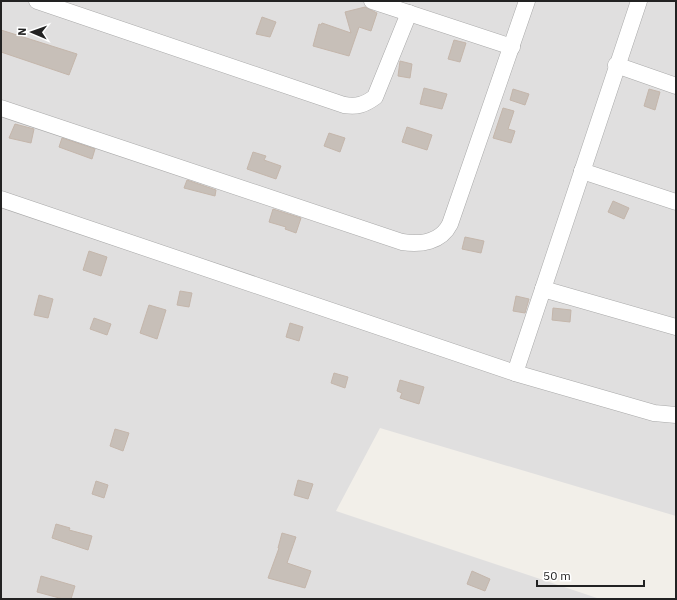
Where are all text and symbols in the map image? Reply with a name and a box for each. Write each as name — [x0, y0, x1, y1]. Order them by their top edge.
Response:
north arrow — [12, 12, 52, 52]
text: N — [15, 27, 29, 36]
scale bar — [537, 562, 644, 588]
text: 50 m — [543, 568, 571, 583]

